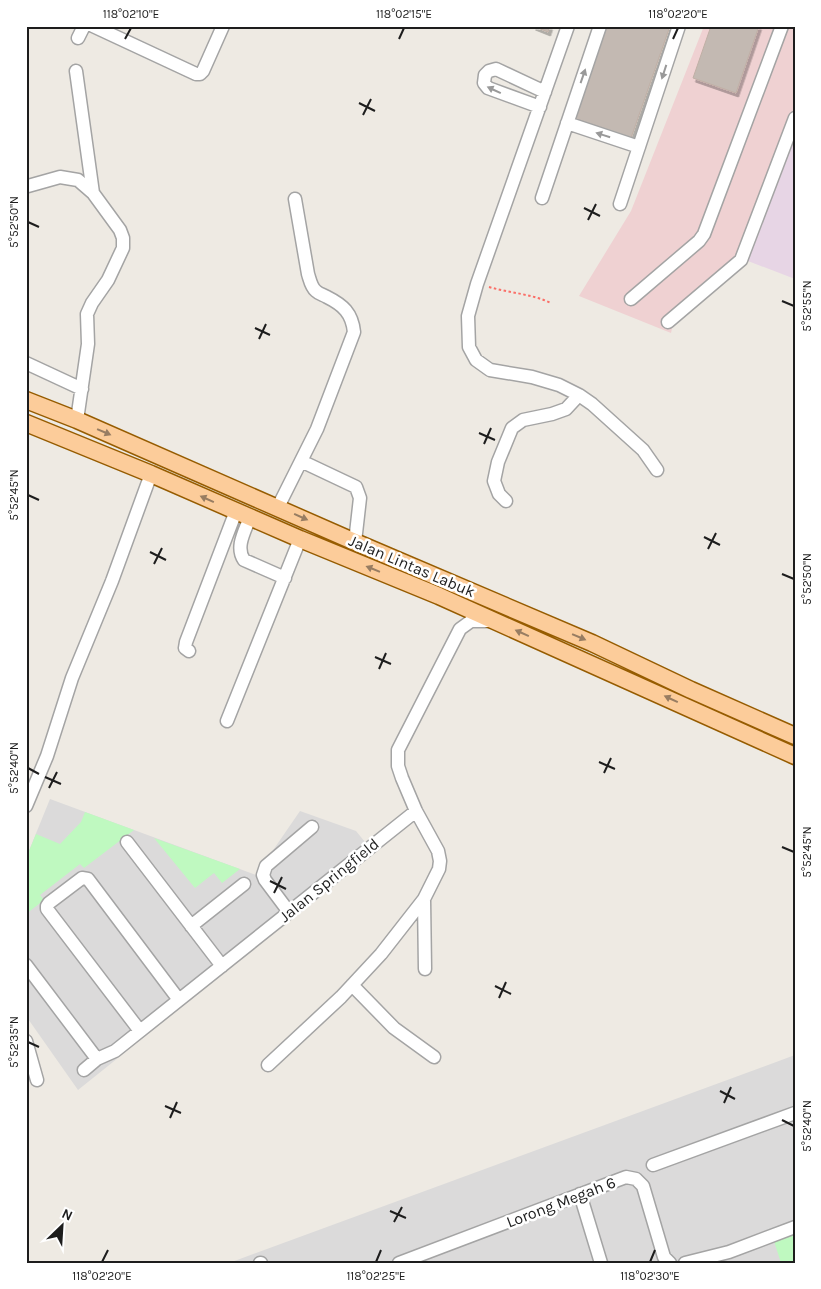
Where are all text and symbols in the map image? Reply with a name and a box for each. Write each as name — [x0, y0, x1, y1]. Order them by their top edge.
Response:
text: 118°02'10"E — [103, 7, 159, 21]
text: 118°02'15"E — [376, 7, 432, 21]
text: 118°02'20"E — [648, 7, 708, 21]
one-way arrow — [659, 65, 667, 80]
one-way arrow — [580, 69, 587, 84]
one-way arrow — [487, 86, 501, 94]
one-way arrow — [595, 130, 610, 138]
text: 5°52'50"N — [7, 196, 21, 248]
text: 5°52'55"N — [800, 280, 814, 332]
one-way arrow — [97, 428, 111, 436]
text: 5°52'45"N — [7, 469, 21, 521]
one-way arrow — [200, 494, 214, 502]
one-way arrow — [294, 514, 308, 522]
street label: Jalan Lintas Labuk — [346, 531, 478, 601]
text: 5°52'50"N — [800, 553, 814, 605]
one-way arrow — [365, 565, 380, 573]
one-way arrow — [515, 628, 529, 636]
one-way arrow — [572, 634, 586, 642]
one-way arrow — [664, 695, 678, 703]
text: 5°52'40"N — [7, 742, 21, 794]
text: 5°52'45"N — [800, 826, 814, 878]
street label: Jalan Springfield — [275, 834, 383, 926]
text: 5°52'35"N — [7, 1016, 21, 1068]
text: 5°52'40"N — [800, 1100, 814, 1152]
street label: Lorong Megah 6 — [504, 1172, 618, 1232]
north arrow — [38, 1202, 88, 1252]
text: N — [59, 1205, 75, 1224]
text: 118°02'20"E — [72, 1269, 132, 1283]
text: 118°02'25"E — [346, 1269, 406, 1283]
text: 118°02'30"E — [620, 1269, 680, 1283]

